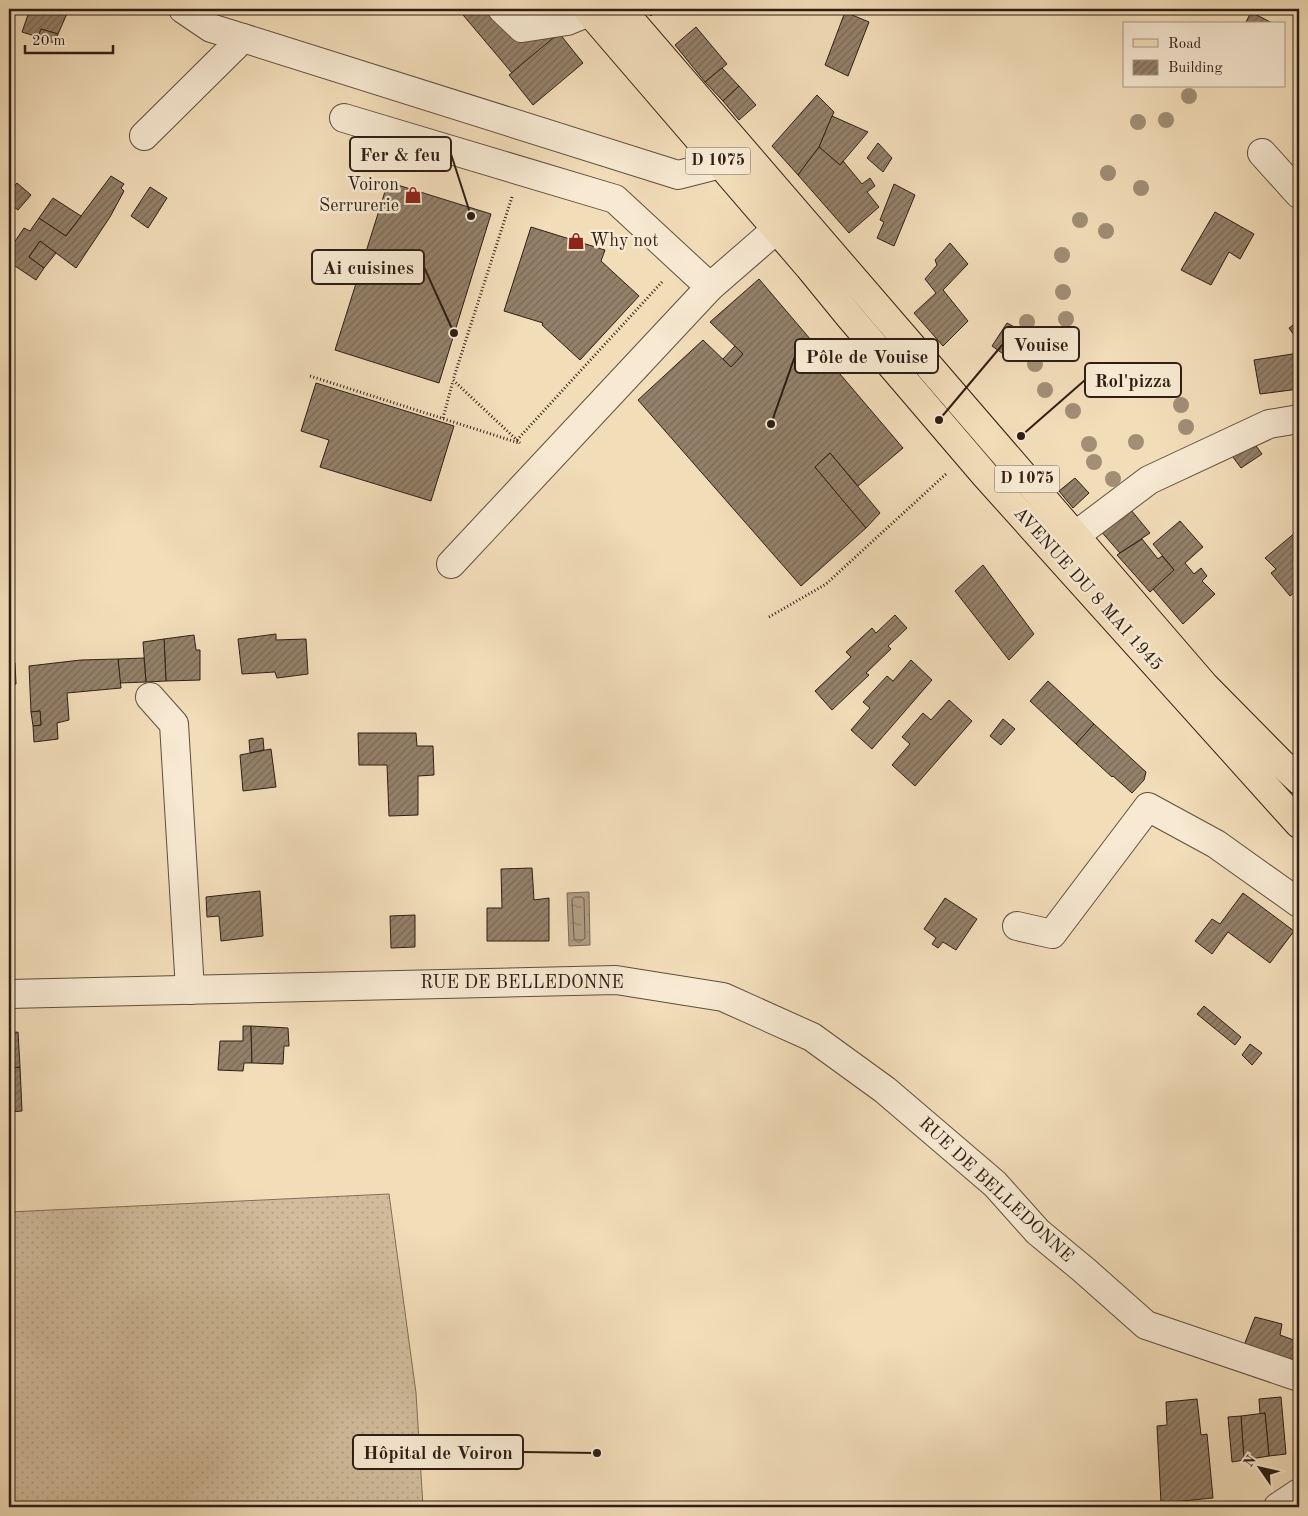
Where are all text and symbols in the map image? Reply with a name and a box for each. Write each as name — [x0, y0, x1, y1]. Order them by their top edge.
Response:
scale bar — [25, 22, 112, 54]
legend — [1123, 22, 1286, 88]
text: 20 m — [32, 34, 66, 49]
text: Road — [1168, 37, 1202, 52]
text: Building — [1168, 61, 1223, 76]
callout: Fer & feu — [350, 137, 451, 171]
text: Fer & feu — [360, 147, 440, 166]
road number: D 1075 — [686, 148, 750, 175]
place label: Voiron Serrurerie — [319, 176, 399, 215]
shop icon: Voiron Serrurerie — [403, 185, 423, 205]
shop icon: Why not — [566, 231, 586, 251]
place label: Why not — [590, 232, 659, 250]
callout: Ai cuisines — [312, 250, 424, 284]
text: Ai cuisines — [322, 260, 414, 279]
callout: Vouise — [1003, 327, 1079, 361]
text: Vouise — [1013, 337, 1069, 356]
callout: Pôle de Vouise — [795, 339, 938, 373]
text: Pôle de Vouise — [805, 349, 929, 368]
callout: Rol'pizza — [1085, 363, 1181, 397]
text: Rol'pizza — [1095, 373, 1172, 392]
road number: D 1075 — [994, 466, 1060, 492]
street label: AVENUE DU 8 MAI 1945 — [1010, 504, 1166, 674]
street label: RUE DE BELLEDONNE — [420, 974, 624, 992]
street label: RUE DE BELLEDONNE — [915, 1114, 1077, 1266]
callout: Hôpital de Voiron — [353, 1435, 523, 1469]
north arrow — [1236, 1444, 1286, 1494]
text: Hôpital de Voiron — [363, 1445, 513, 1464]
text: N — [1241, 1453, 1259, 1470]

